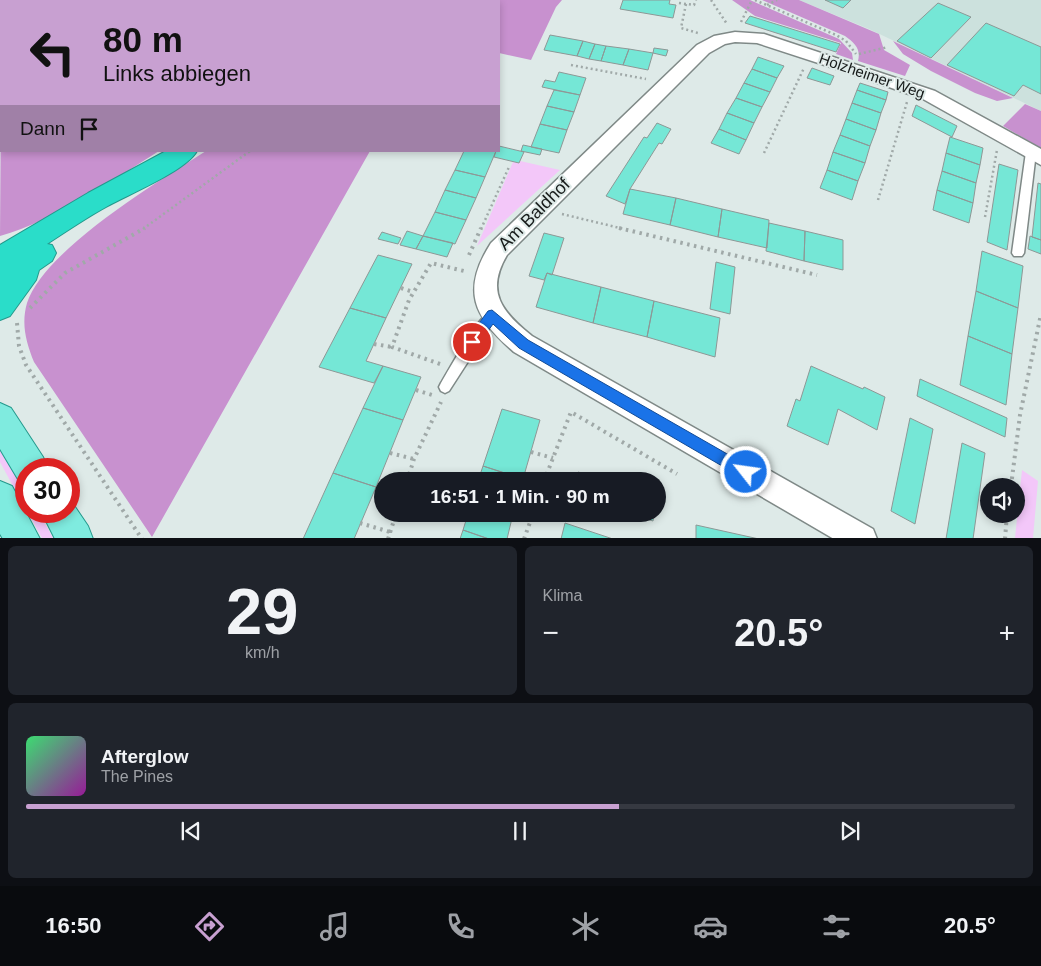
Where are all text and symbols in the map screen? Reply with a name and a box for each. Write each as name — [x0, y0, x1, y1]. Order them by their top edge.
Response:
icon: left — [20, 20, 85, 85]
text: 80 m — [103, 20, 183, 59]
street label: Holzheimer Weg — [817, 49, 927, 102]
text: Links abbiegen — [103, 61, 251, 86]
icon: arrive — [75, 115, 103, 143]
text: Dann — [20, 118, 65, 139]
street label: Am Baldhof — [494, 173, 575, 254]
pin — [451, 321, 493, 363]
icon: arrive — [458, 328, 486, 356]
position arrow — [719, 445, 771, 497]
speed limit sign: 30 — [15, 458, 80, 523]
map controls — [980, 478, 1025, 523]
button: sound — [980, 478, 1025, 523]
text: 16:51 · 1 Min. · 90 m — [430, 486, 610, 507]
text: 29 — [226, 575, 298, 648]
text: Klima — [543, 587, 583, 604]
text: 20.5° — [734, 612, 823, 654]
text: − — [543, 617, 559, 648]
text: + — [999, 617, 1015, 648]
text: km/h — [245, 644, 280, 661]
text: Afterglow — [101, 746, 189, 767]
text: The Pines — [101, 768, 173, 785]
icon: previous — [177, 817, 205, 845]
icon: pause — [506, 817, 534, 845]
icon: next — [836, 817, 864, 845]
icon: directions — [192, 909, 227, 944]
icon: music — [317, 909, 352, 944]
icon: phone — [443, 909, 478, 944]
icon: climate — [568, 909, 603, 944]
icon: car — [693, 909, 728, 944]
icon: filters — [819, 909, 854, 944]
text: 16:50 — [45, 913, 101, 938]
text: 20.5° — [944, 913, 996, 938]

